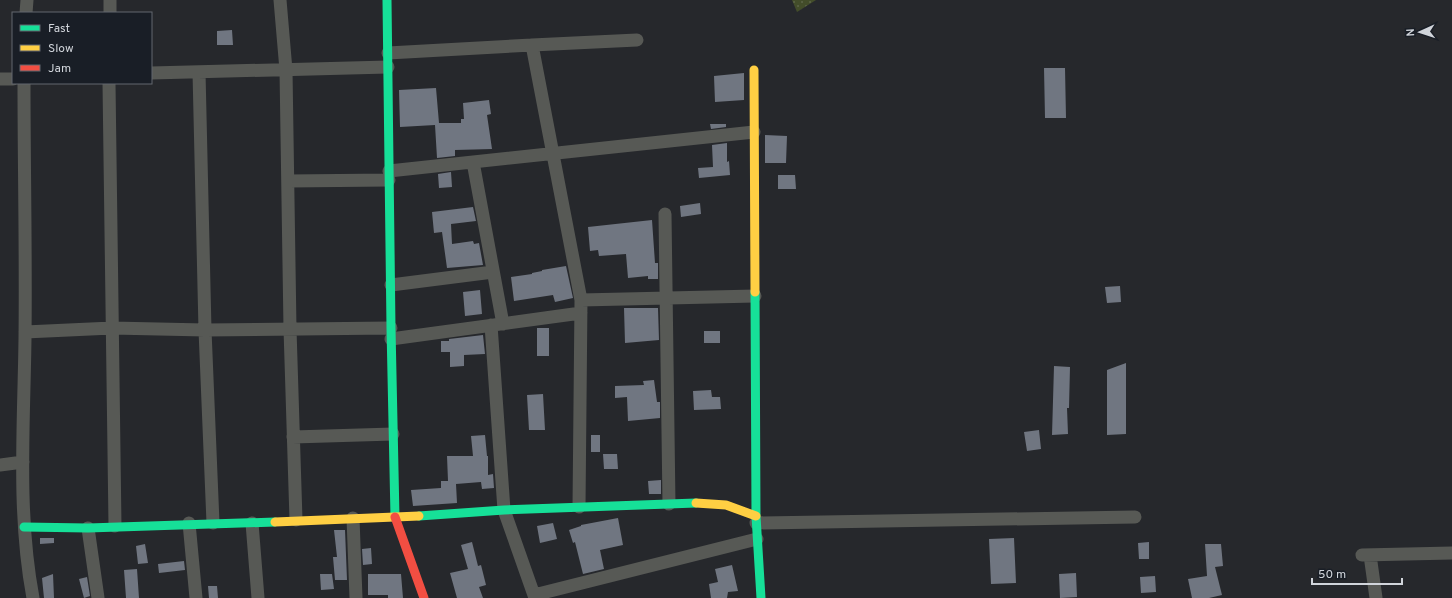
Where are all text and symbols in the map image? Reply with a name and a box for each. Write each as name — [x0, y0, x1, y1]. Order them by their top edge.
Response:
legend — [12, 12, 152, 84]
north arrow — [1400, 12, 1440, 52]
text: Fast — [48, 21, 70, 37]
text: N — [1404, 28, 1418, 37]
text: Slow — [48, 41, 74, 57]
text: Jam — [48, 61, 71, 77]
scale bar — [1312, 560, 1402, 586]
text: 50 m — [1318, 567, 1346, 583]

